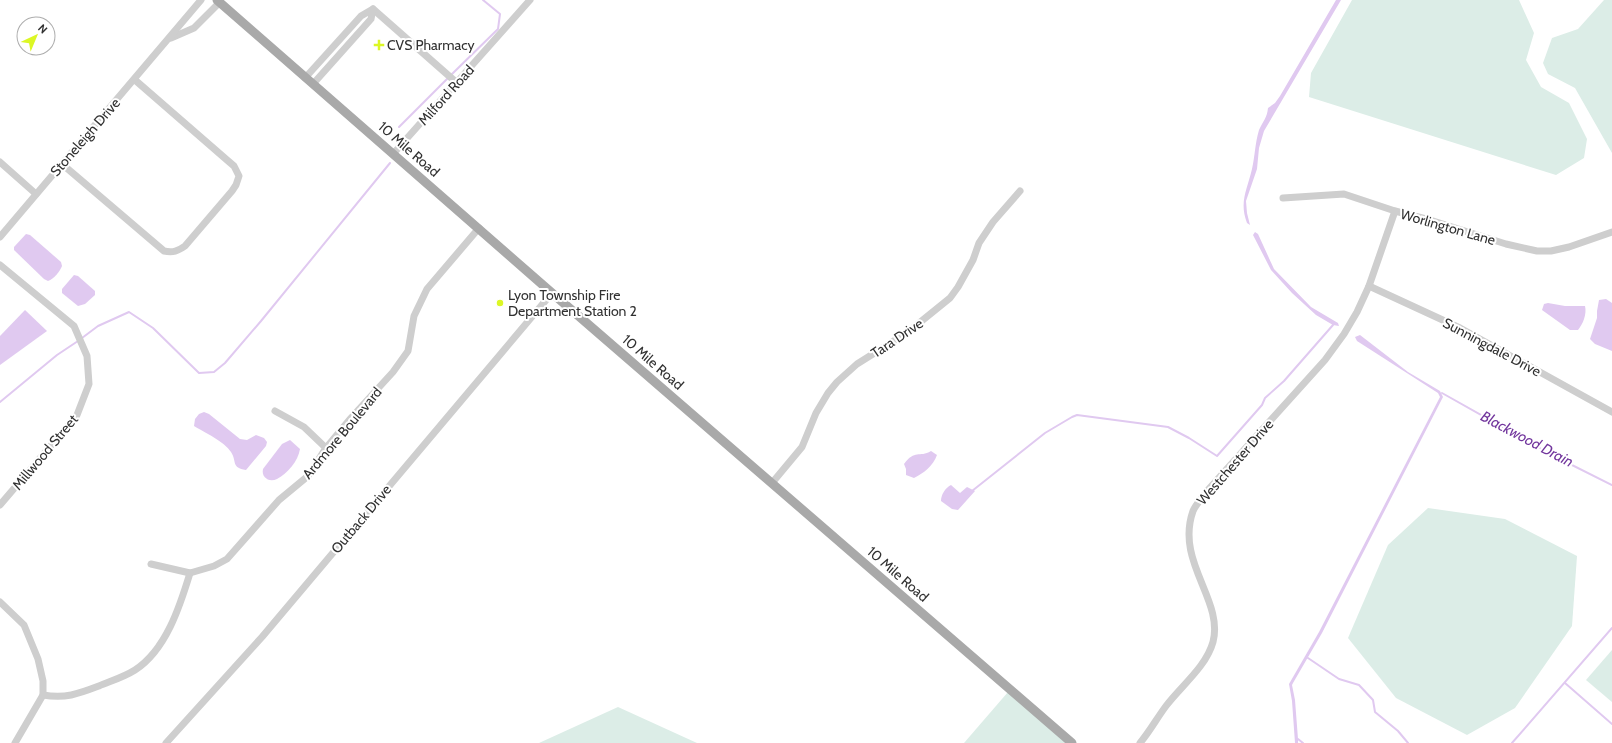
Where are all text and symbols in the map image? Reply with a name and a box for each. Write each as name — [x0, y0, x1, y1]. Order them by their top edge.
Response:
north arrow — [16, 16, 56, 56]
text: N — [35, 21, 51, 37]
place label: CVS Pharmacy — [387, 36, 475, 54]
marker: CVS Pharmacy — [374, 40, 384, 50]
street label: Milford Road — [414, 61, 478, 129]
street label: Stoneleigh Drive — [46, 94, 124, 180]
street label: 10 Mile Road — [375, 117, 443, 181]
street label: Worlington Lane — [1398, 205, 1498, 249]
place label: Lyon Township Fire Department Station 2 — [508, 286, 637, 320]
marker: Lyon Township Fire Department Station 2 — [495, 298, 505, 308]
street label: Tara Drive — [868, 314, 926, 362]
street label: Sunningdale Drive — [1440, 314, 1544, 380]
street label: 10 Mile Road — [619, 330, 687, 394]
street label: Ardmore Boulevard — [298, 383, 386, 483]
water label: Blackwood Drain — [1478, 407, 1576, 471]
street label: Millwood Street — [8, 410, 82, 493]
street label: Westchester Drive — [1193, 415, 1277, 509]
street label: Outback Drive — [327, 481, 395, 557]
street label: 10 Mile Road — [864, 542, 932, 606]

